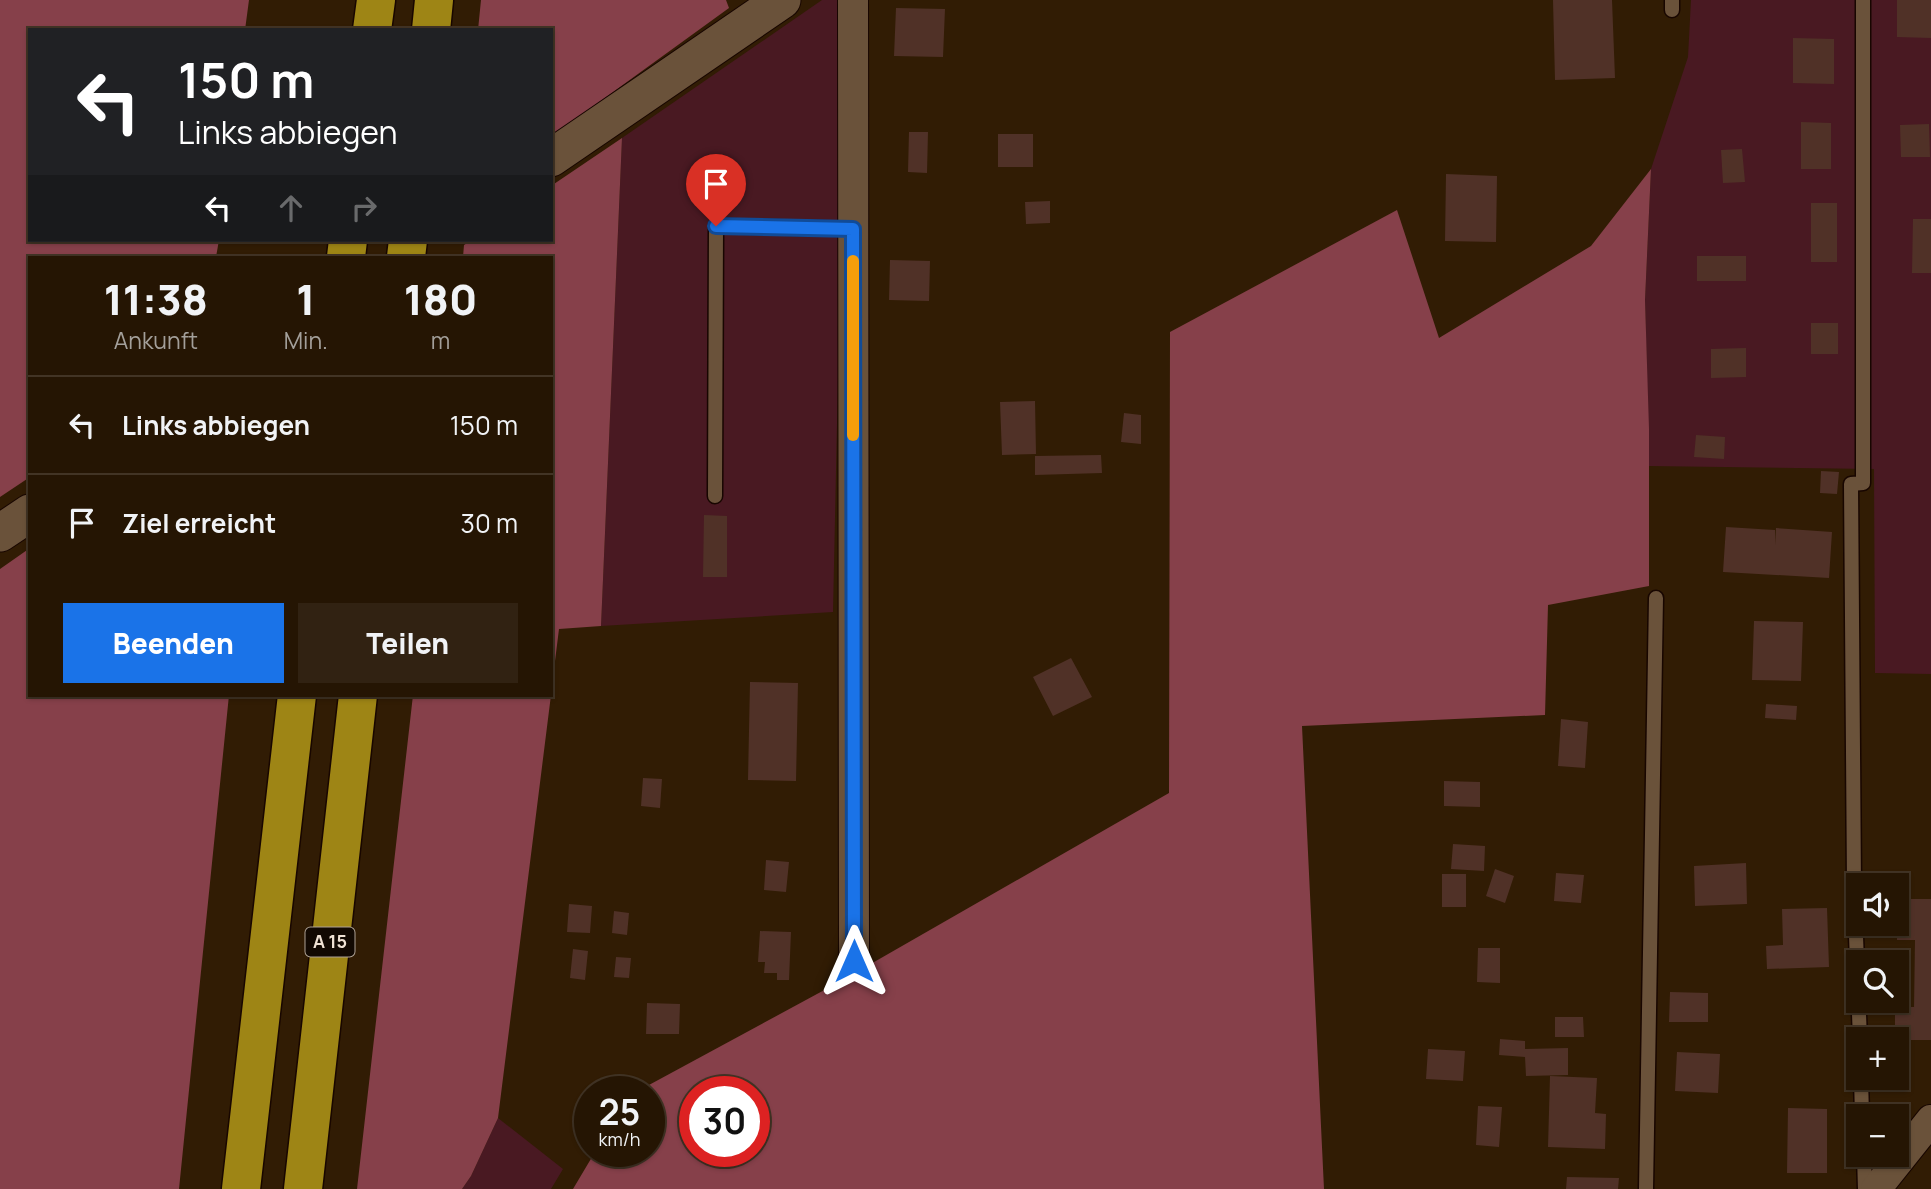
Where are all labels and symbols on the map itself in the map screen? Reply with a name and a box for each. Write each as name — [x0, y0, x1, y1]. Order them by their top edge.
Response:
pin — [686, 154, 746, 226]
position arrow — [817, 924, 891, 998]
road number: A 15 — [306, 928, 354, 957]
speed limit sign: 30 — [679, 1076, 770, 1167]

